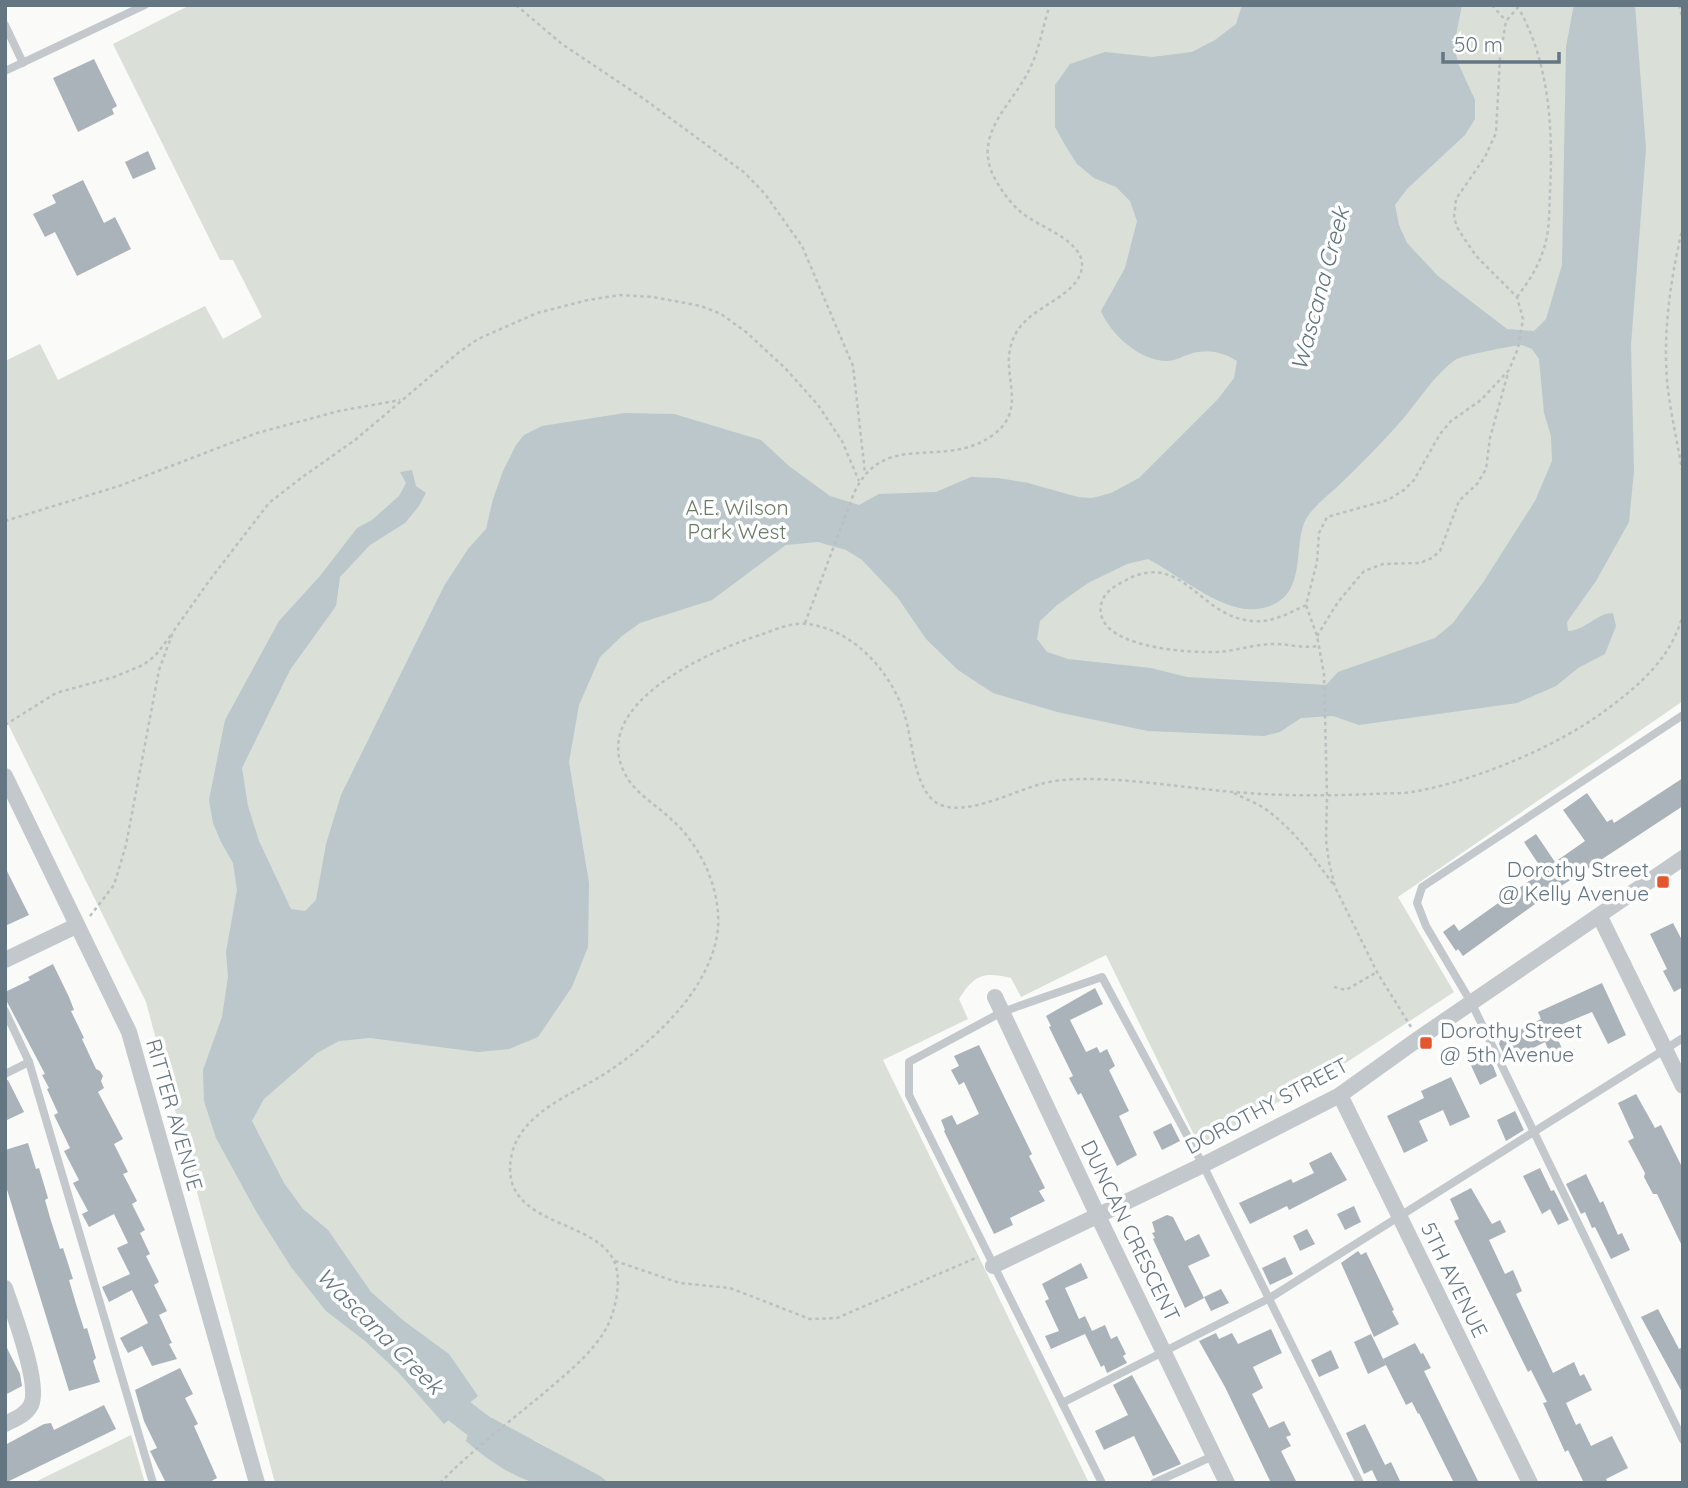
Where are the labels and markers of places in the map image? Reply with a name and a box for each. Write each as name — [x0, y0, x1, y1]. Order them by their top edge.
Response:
place label: Dorothy Street @ Kelly Avenue — [1498, 856, 1649, 906]
marker: Dorothy Street @ Kelly Avenue — [1655, 874, 1671, 890]
place label: Dorothy Street @ 5th Avenue — [1440, 1017, 1582, 1067]
marker: Dorothy Street @ 5th Avenue — [1418, 1035, 1434, 1051]

